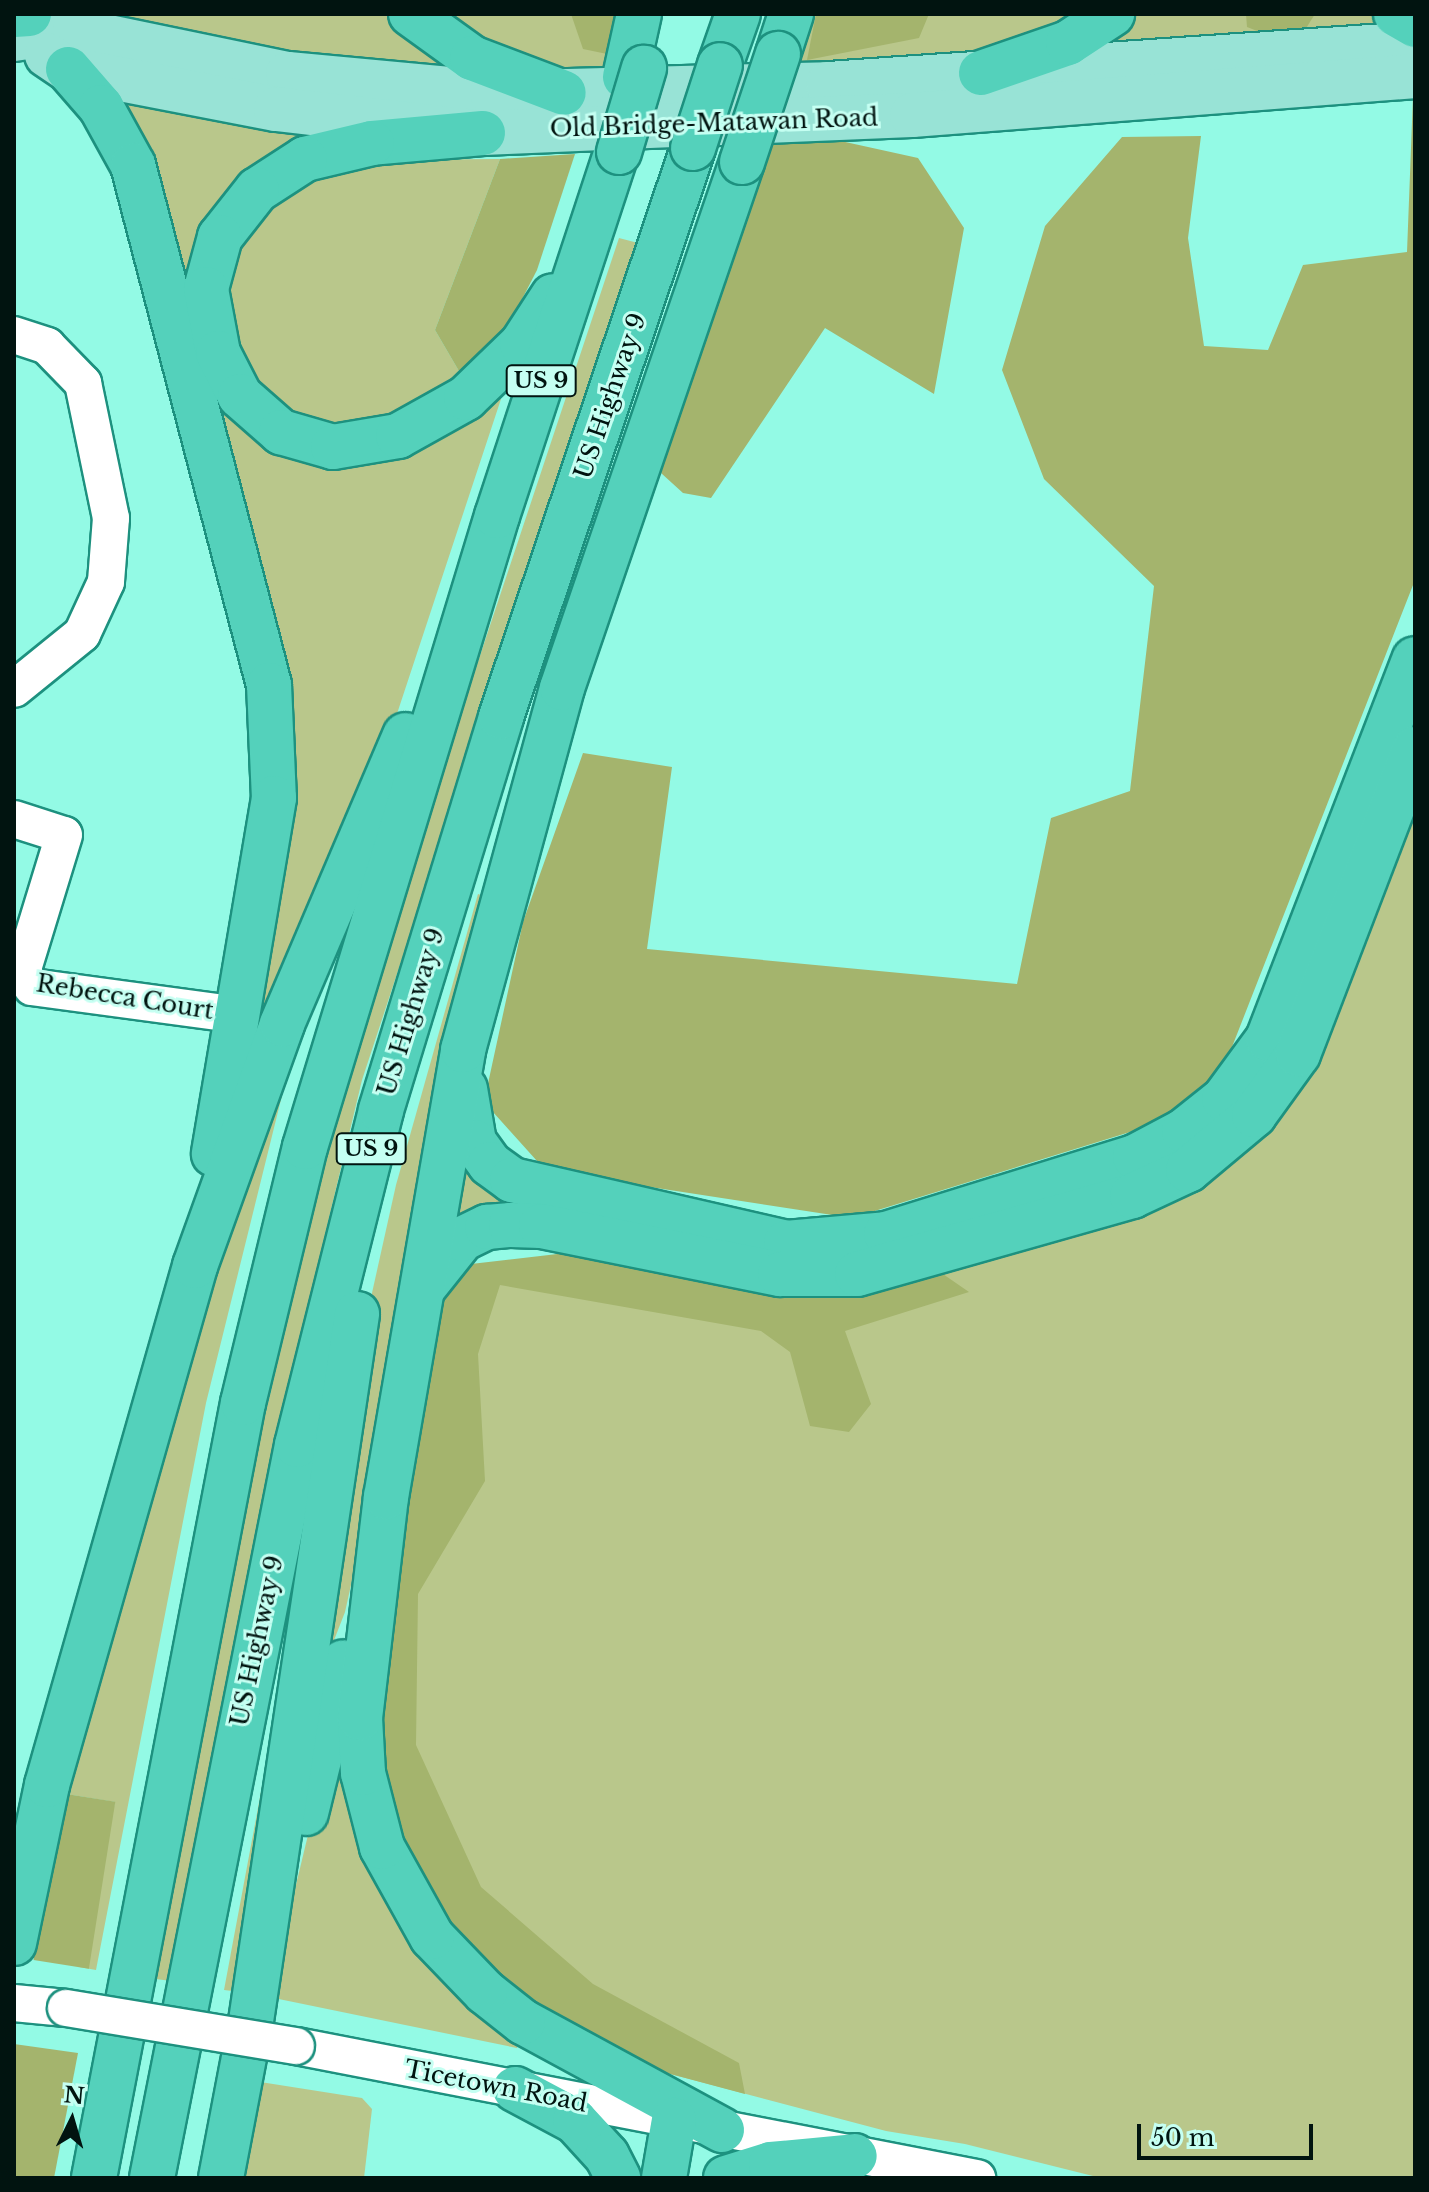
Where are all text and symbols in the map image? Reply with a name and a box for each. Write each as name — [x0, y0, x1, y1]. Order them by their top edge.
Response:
street label: Old Bridge-Matawan Road — [549, 103, 879, 143]
street label: US Highway 9 — [568, 309, 652, 483]
road number: US 9 — [505, 363, 577, 399]
street label: US Highway 9 — [372, 924, 450, 1100]
street label: Rebecca Court — [34, 969, 216, 1025]
road number: US 9 — [335, 1131, 407, 1167]
street label: US Highway 9 — [225, 1553, 289, 1729]
street label: Ticetown Road — [402, 2054, 590, 2118]
north arrow — [32, 2080, 112, 2160]
text: N — [63, 2081, 86, 2110]
scale bar — [1141, 2108, 1317, 2158]
text: 50 m — [1151, 2123, 1214, 2152]

